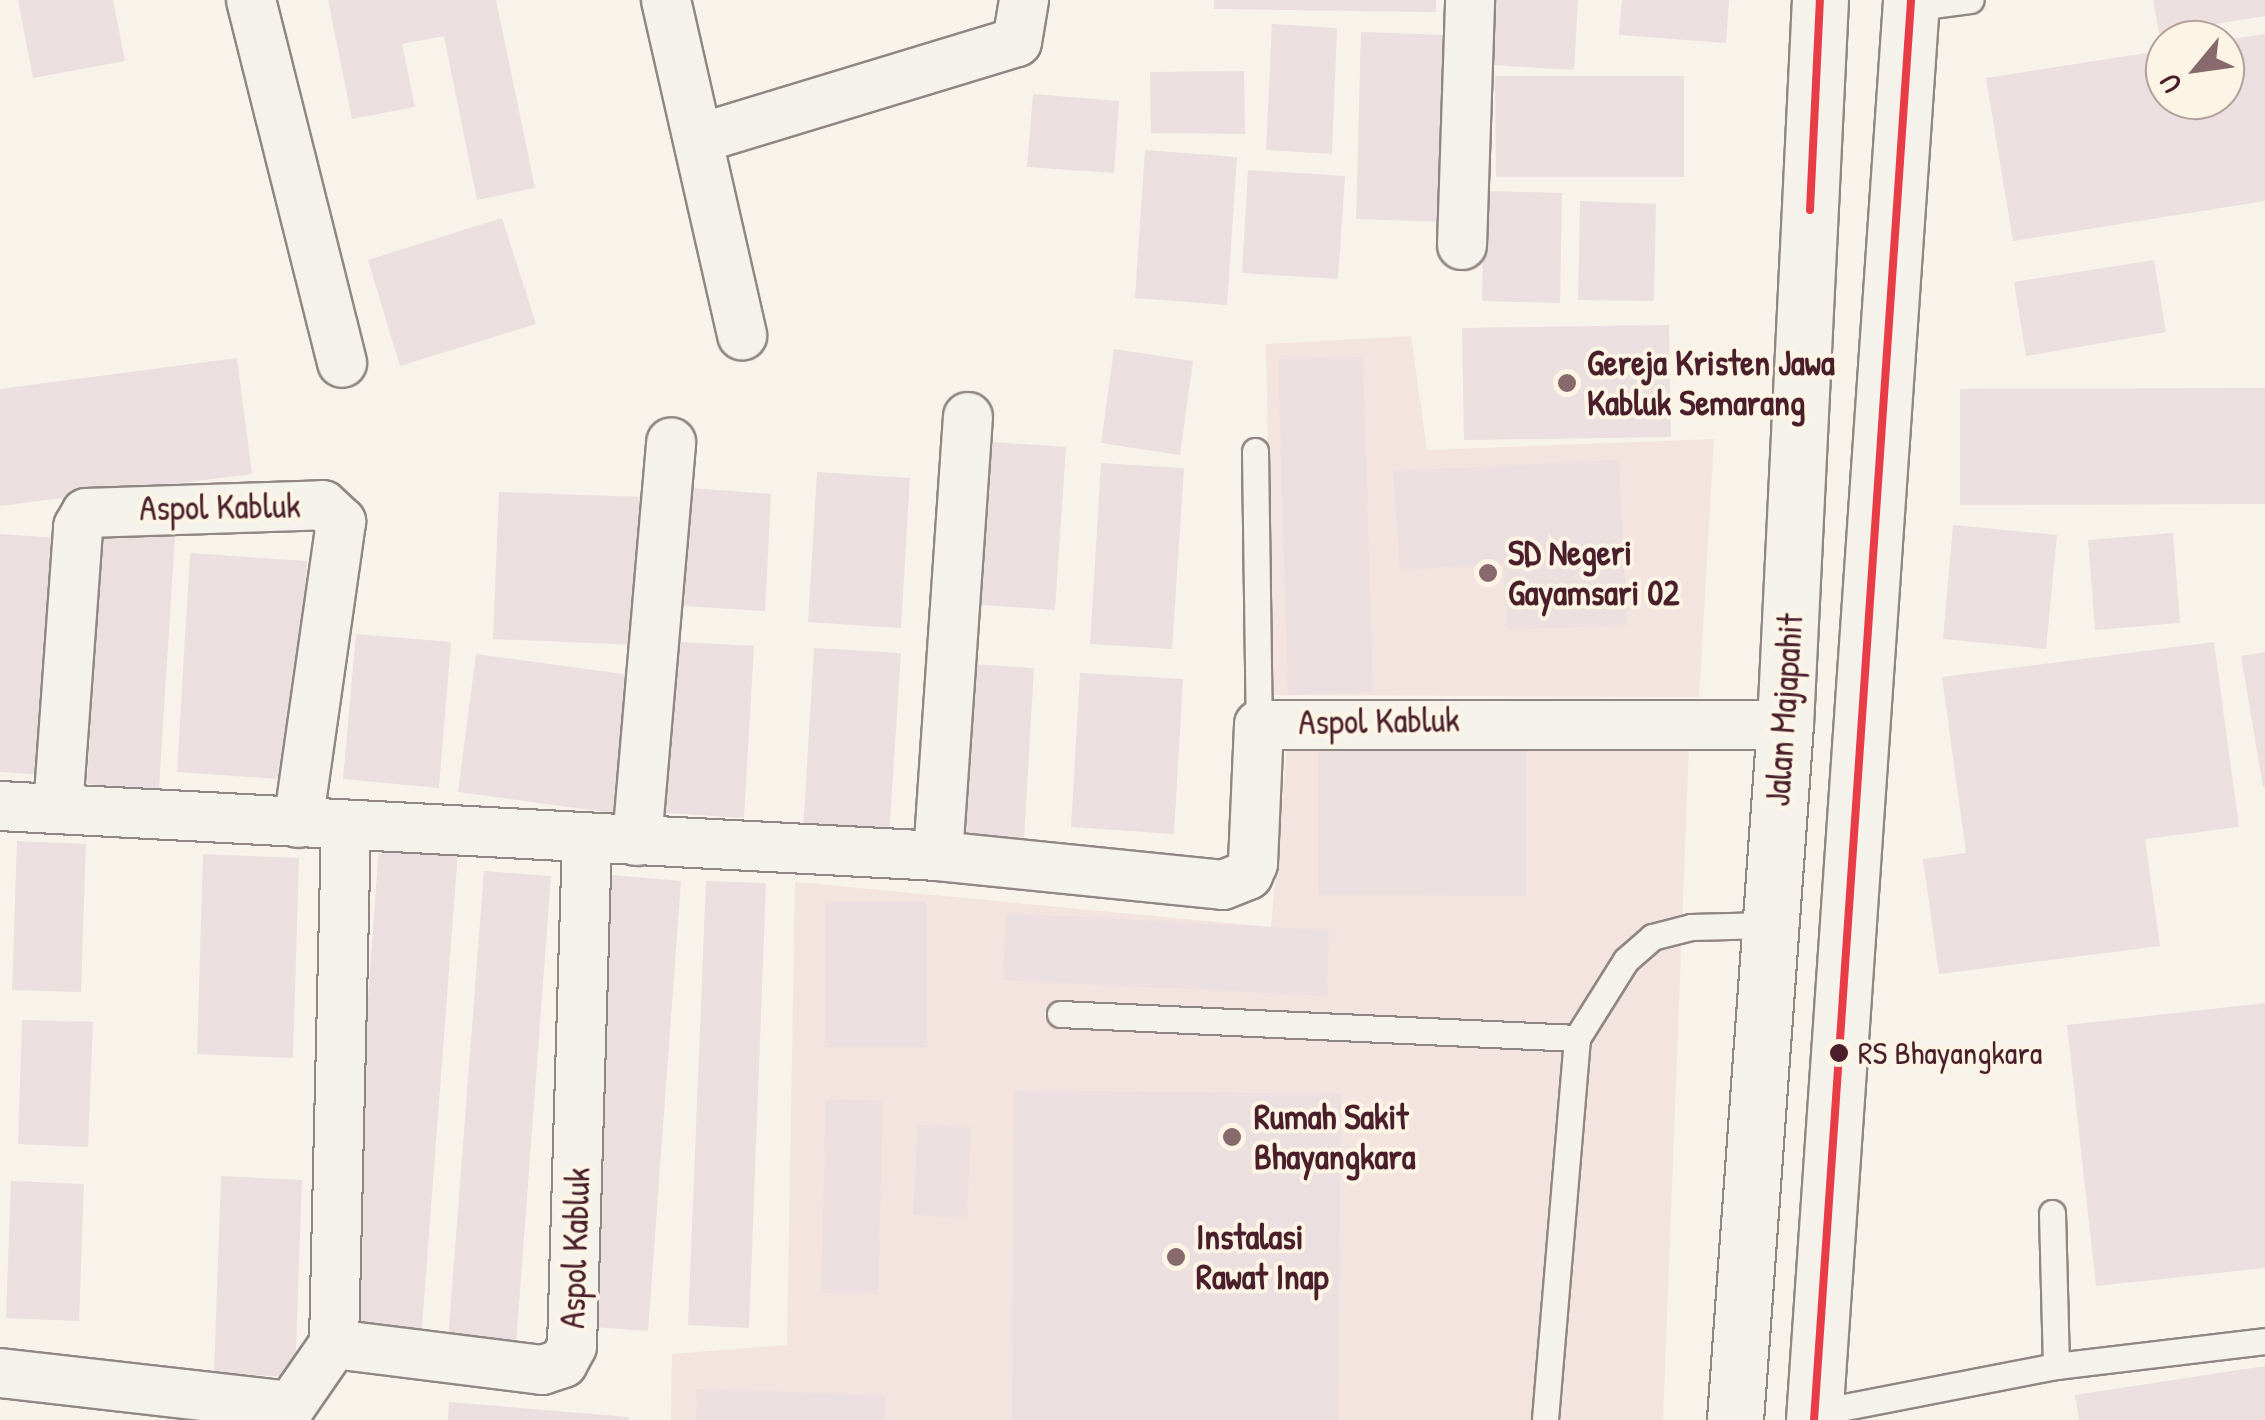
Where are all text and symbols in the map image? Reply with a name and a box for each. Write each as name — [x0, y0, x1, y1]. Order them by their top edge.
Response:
north arrow — [2145, 20, 2245, 120]
text: U — [2150, 68, 2191, 100]
place label: Gereja Kristen Jawa Kabluk Semarang — [1587, 342, 1835, 424]
marker: Gereja Kristen Jawa Kabluk Semarang — [1556, 372, 1578, 394]
street label: Aspol Kabluk — [139, 485, 301, 529]
place label: SD Negeri Gayamsari 02 — [1508, 532, 1679, 614]
marker: SD Negeri Gayamsari 02 — [1477, 562, 1499, 584]
street label: Jalan Majapahit — [1756, 612, 1812, 808]
street label: Aspol Kabluk — [1298, 699, 1460, 743]
place label: RS Bhayangkara — [1858, 1034, 2042, 1072]
marker: RS Bhayangkara — [1829, 1043, 1849, 1063]
place label: Rumah Sakit Bhayangkara — [1254, 1096, 1416, 1178]
marker: Rumah Sakit Bhayangkara — [1219, 1124, 1245, 1150]
street label: Aspol Kabluk — [551, 1167, 599, 1329]
place label: Instalasi Rawat Inap — [1196, 1216, 1328, 1298]
marker: Instalasi Rawat Inap — [1165, 1246, 1187, 1268]

